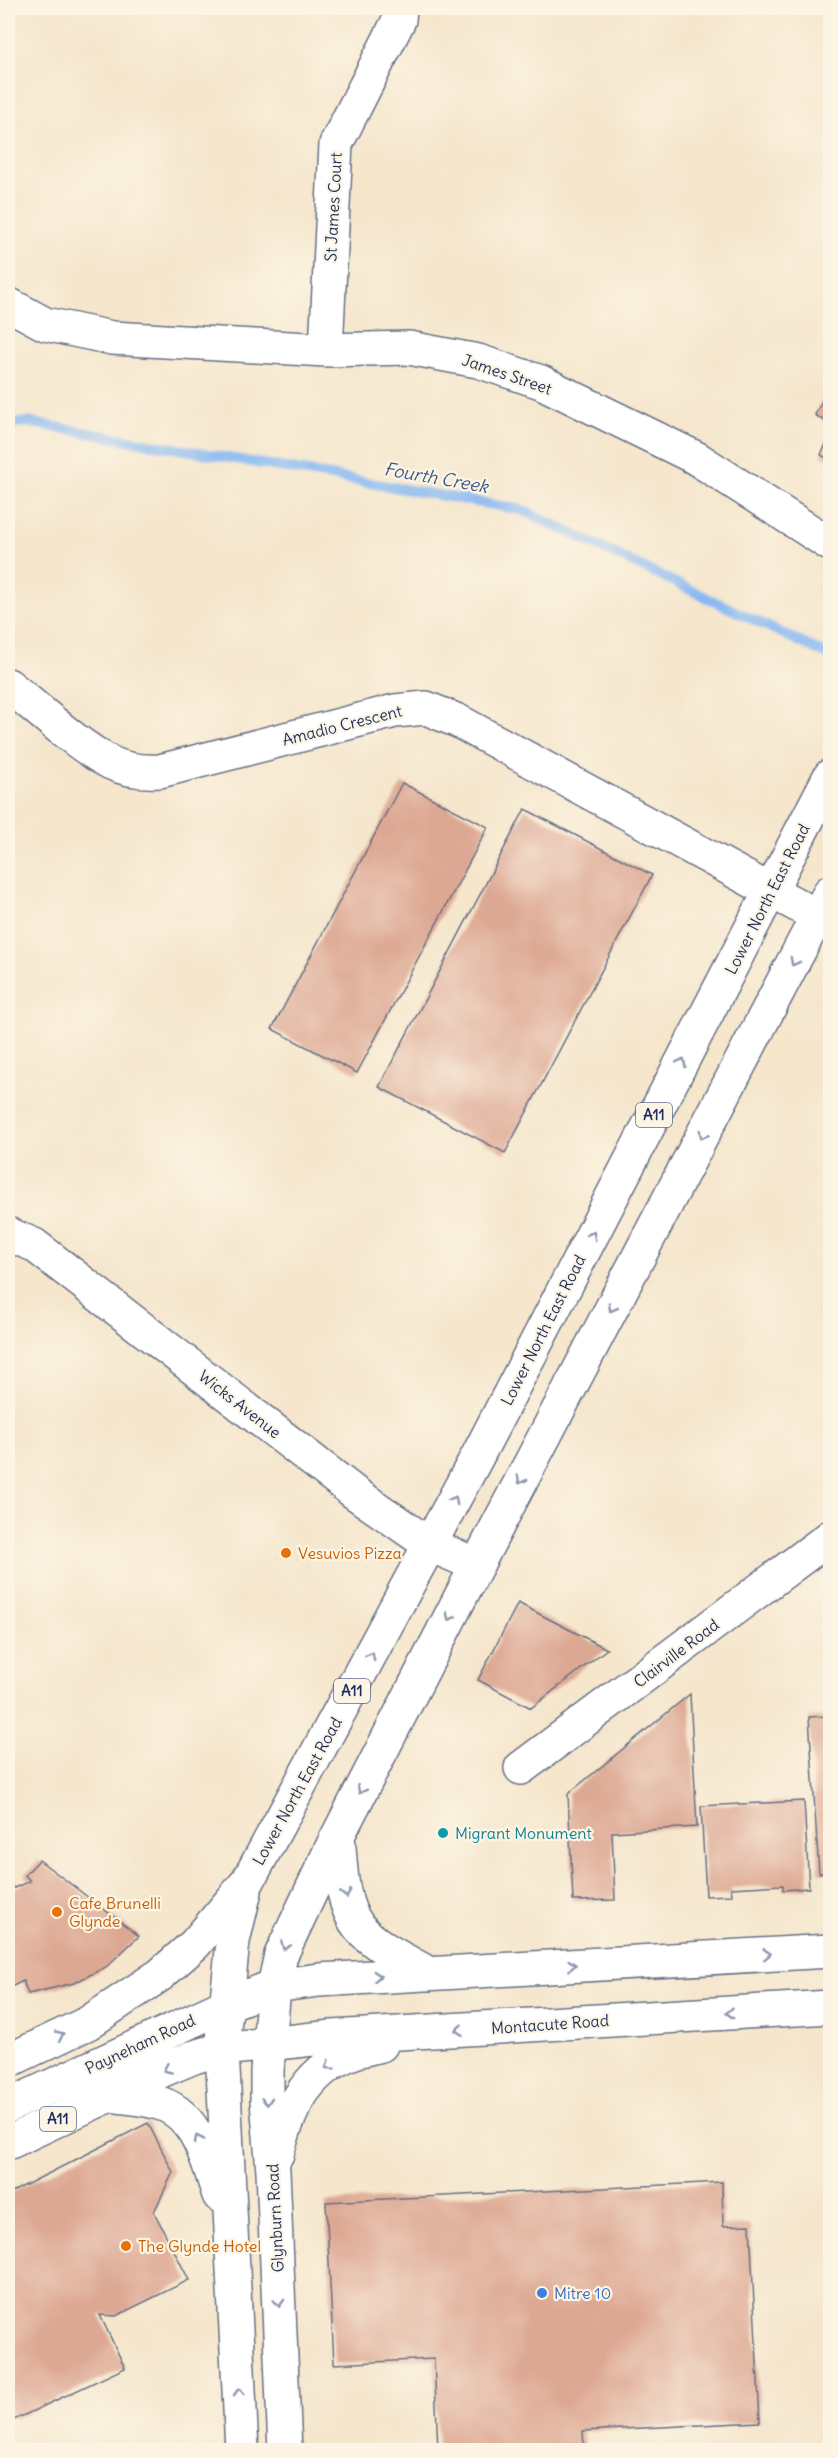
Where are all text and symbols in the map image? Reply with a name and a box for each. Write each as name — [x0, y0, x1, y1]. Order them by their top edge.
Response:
street label: St James Court — [320, 151, 346, 262]
street label: James Street — [459, 349, 555, 399]
water label: Fourth Creek — [382, 457, 492, 498]
street label: Amadio Crescent — [280, 700, 404, 750]
street label: Lower North East Road — [720, 820, 814, 978]
one-way arrow — [789, 956, 801, 967]
one-way arrow — [675, 1058, 686, 1069]
road number: A11 — [636, 1103, 672, 1127]
one-way arrow — [699, 1129, 710, 1139]
one-way arrow — [585, 1231, 596, 1242]
street label: Lower North East Road — [496, 1251, 590, 1409]
one-way arrow — [608, 1301, 619, 1312]
street label: Wicks Avenue — [195, 1366, 285, 1442]
one-way arrow — [517, 1474, 529, 1485]
one-way arrow — [447, 1496, 458, 1506]
place label: Vesuvios Pizza — [298, 1543, 402, 1563]
marker: Vesuvios Pizza — [279, 1546, 293, 1560]
one-way arrow — [446, 1610, 458, 1621]
street label: Clairville Road — [629, 1614, 723, 1692]
one-way arrow — [364, 1652, 375, 1662]
road number: A11 — [334, 1679, 370, 1703]
street label: Lower North East Road — [248, 1713, 346, 1869]
one-way arrow — [357, 1784, 369, 1795]
place label: Migrant Monument — [455, 1823, 592, 1843]
marker: Migrant Monument — [436, 1826, 450, 1840]
one-way arrow — [339, 1889, 352, 1899]
place label: Cafe Brunelli Glynde — [69, 1893, 161, 1931]
marker: Cafe Brunelli Glynde — [50, 1905, 64, 1919]
one-way arrow — [280, 1939, 292, 1950]
one-way arrow — [762, 1948, 771, 1961]
one-way arrow — [567, 1959, 576, 1972]
one-way arrow — [373, 1970, 382, 1983]
one-way arrow — [726, 2007, 735, 2020]
street label: Payneham Road — [82, 2010, 198, 2078]
street label: Montacute Road — [490, 2010, 610, 2038]
one-way arrow — [455, 2023, 464, 2036]
one-way arrow — [54, 2031, 65, 2043]
one-way arrow — [325, 2059, 336, 2070]
one-way arrow — [162, 2061, 173, 2073]
one-way arrow — [261, 2097, 274, 2106]
road number: A11 — [40, 2107, 76, 2131]
one-way arrow — [193, 2135, 205, 2146]
street label: Glynburn Road — [262, 2163, 288, 2273]
place label: The Glynde Hotel — [138, 2236, 261, 2256]
marker: The Glynde Hotel — [119, 2239, 133, 2253]
place label: Mitre 10 — [554, 2283, 611, 2303]
marker: Mitre 10 — [535, 2286, 549, 2300]
one-way arrow — [272, 2299, 285, 2308]
one-way arrow — [233, 2388, 246, 2397]

